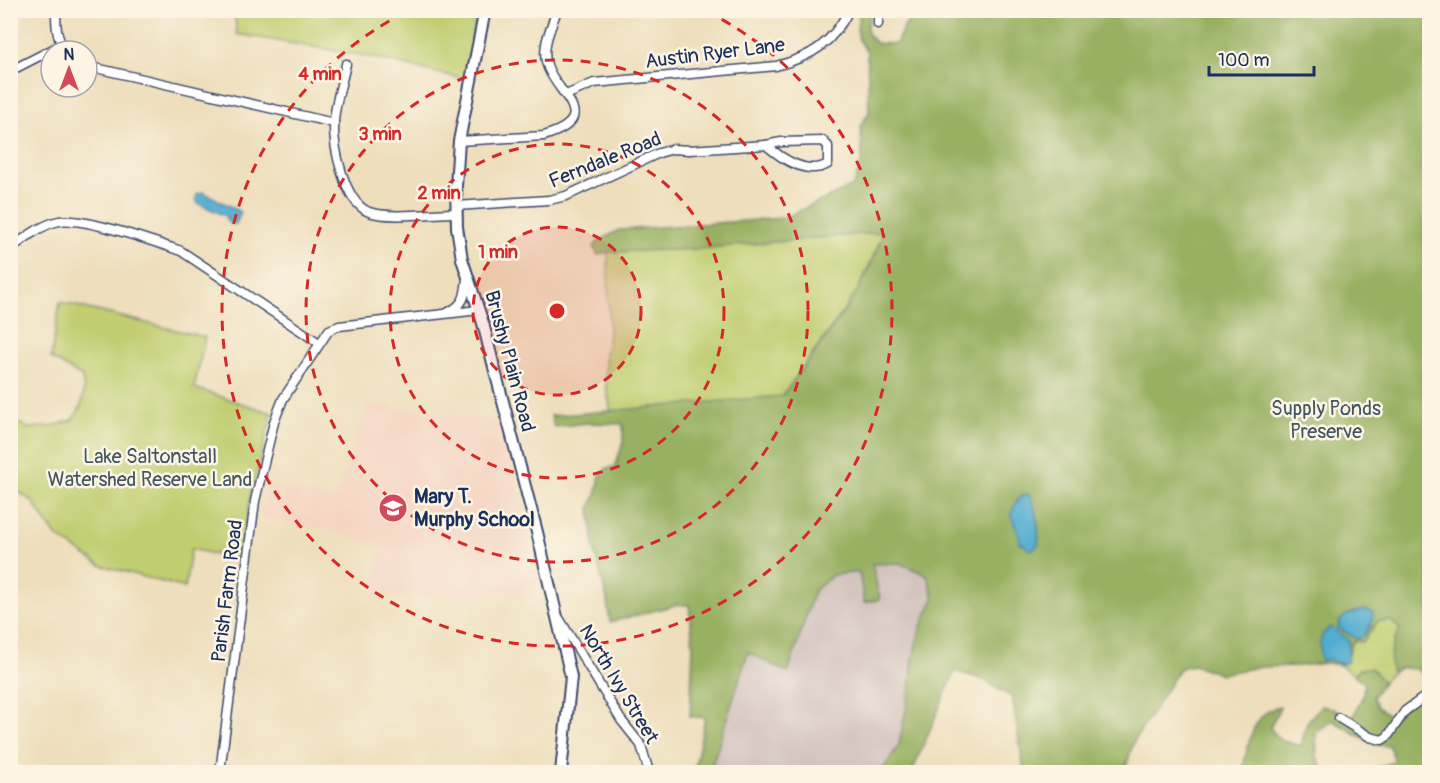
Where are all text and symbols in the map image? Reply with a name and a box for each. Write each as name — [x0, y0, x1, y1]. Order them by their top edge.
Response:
street label: Austin Ryer Lane — [644, 32, 786, 74]
north arrow — [39, 39, 99, 99]
scale bar — [1209, 39, 1314, 77]
text: N — [64, 45, 75, 65]
text: 100 m — [1218, 49, 1270, 72]
text: 4 min — [298, 63, 342, 86]
text: 3 min — [358, 123, 402, 146]
street label: Ferndale Road — [545, 126, 665, 194]
text: 2 min — [417, 182, 461, 205]
text: 1 min — [478, 241, 518, 264]
street label: Brushy Plain Road — [479, 288, 541, 434]
centre of rings — [547, 301, 567, 321]
park label: Supply Ponds Preserve — [1271, 396, 1381, 444]
park label: Lake Saltonstall Watershed Reserve Land — [48, 444, 252, 492]
place label: Mary T. Murphy School — [414, 484, 535, 532]
school or university icon: Mary T. Murphy School — [377, 492, 409, 524]
street label: Parish Farm Road — [206, 518, 248, 664]
street label: North Ivy Street — [574, 620, 665, 749]

